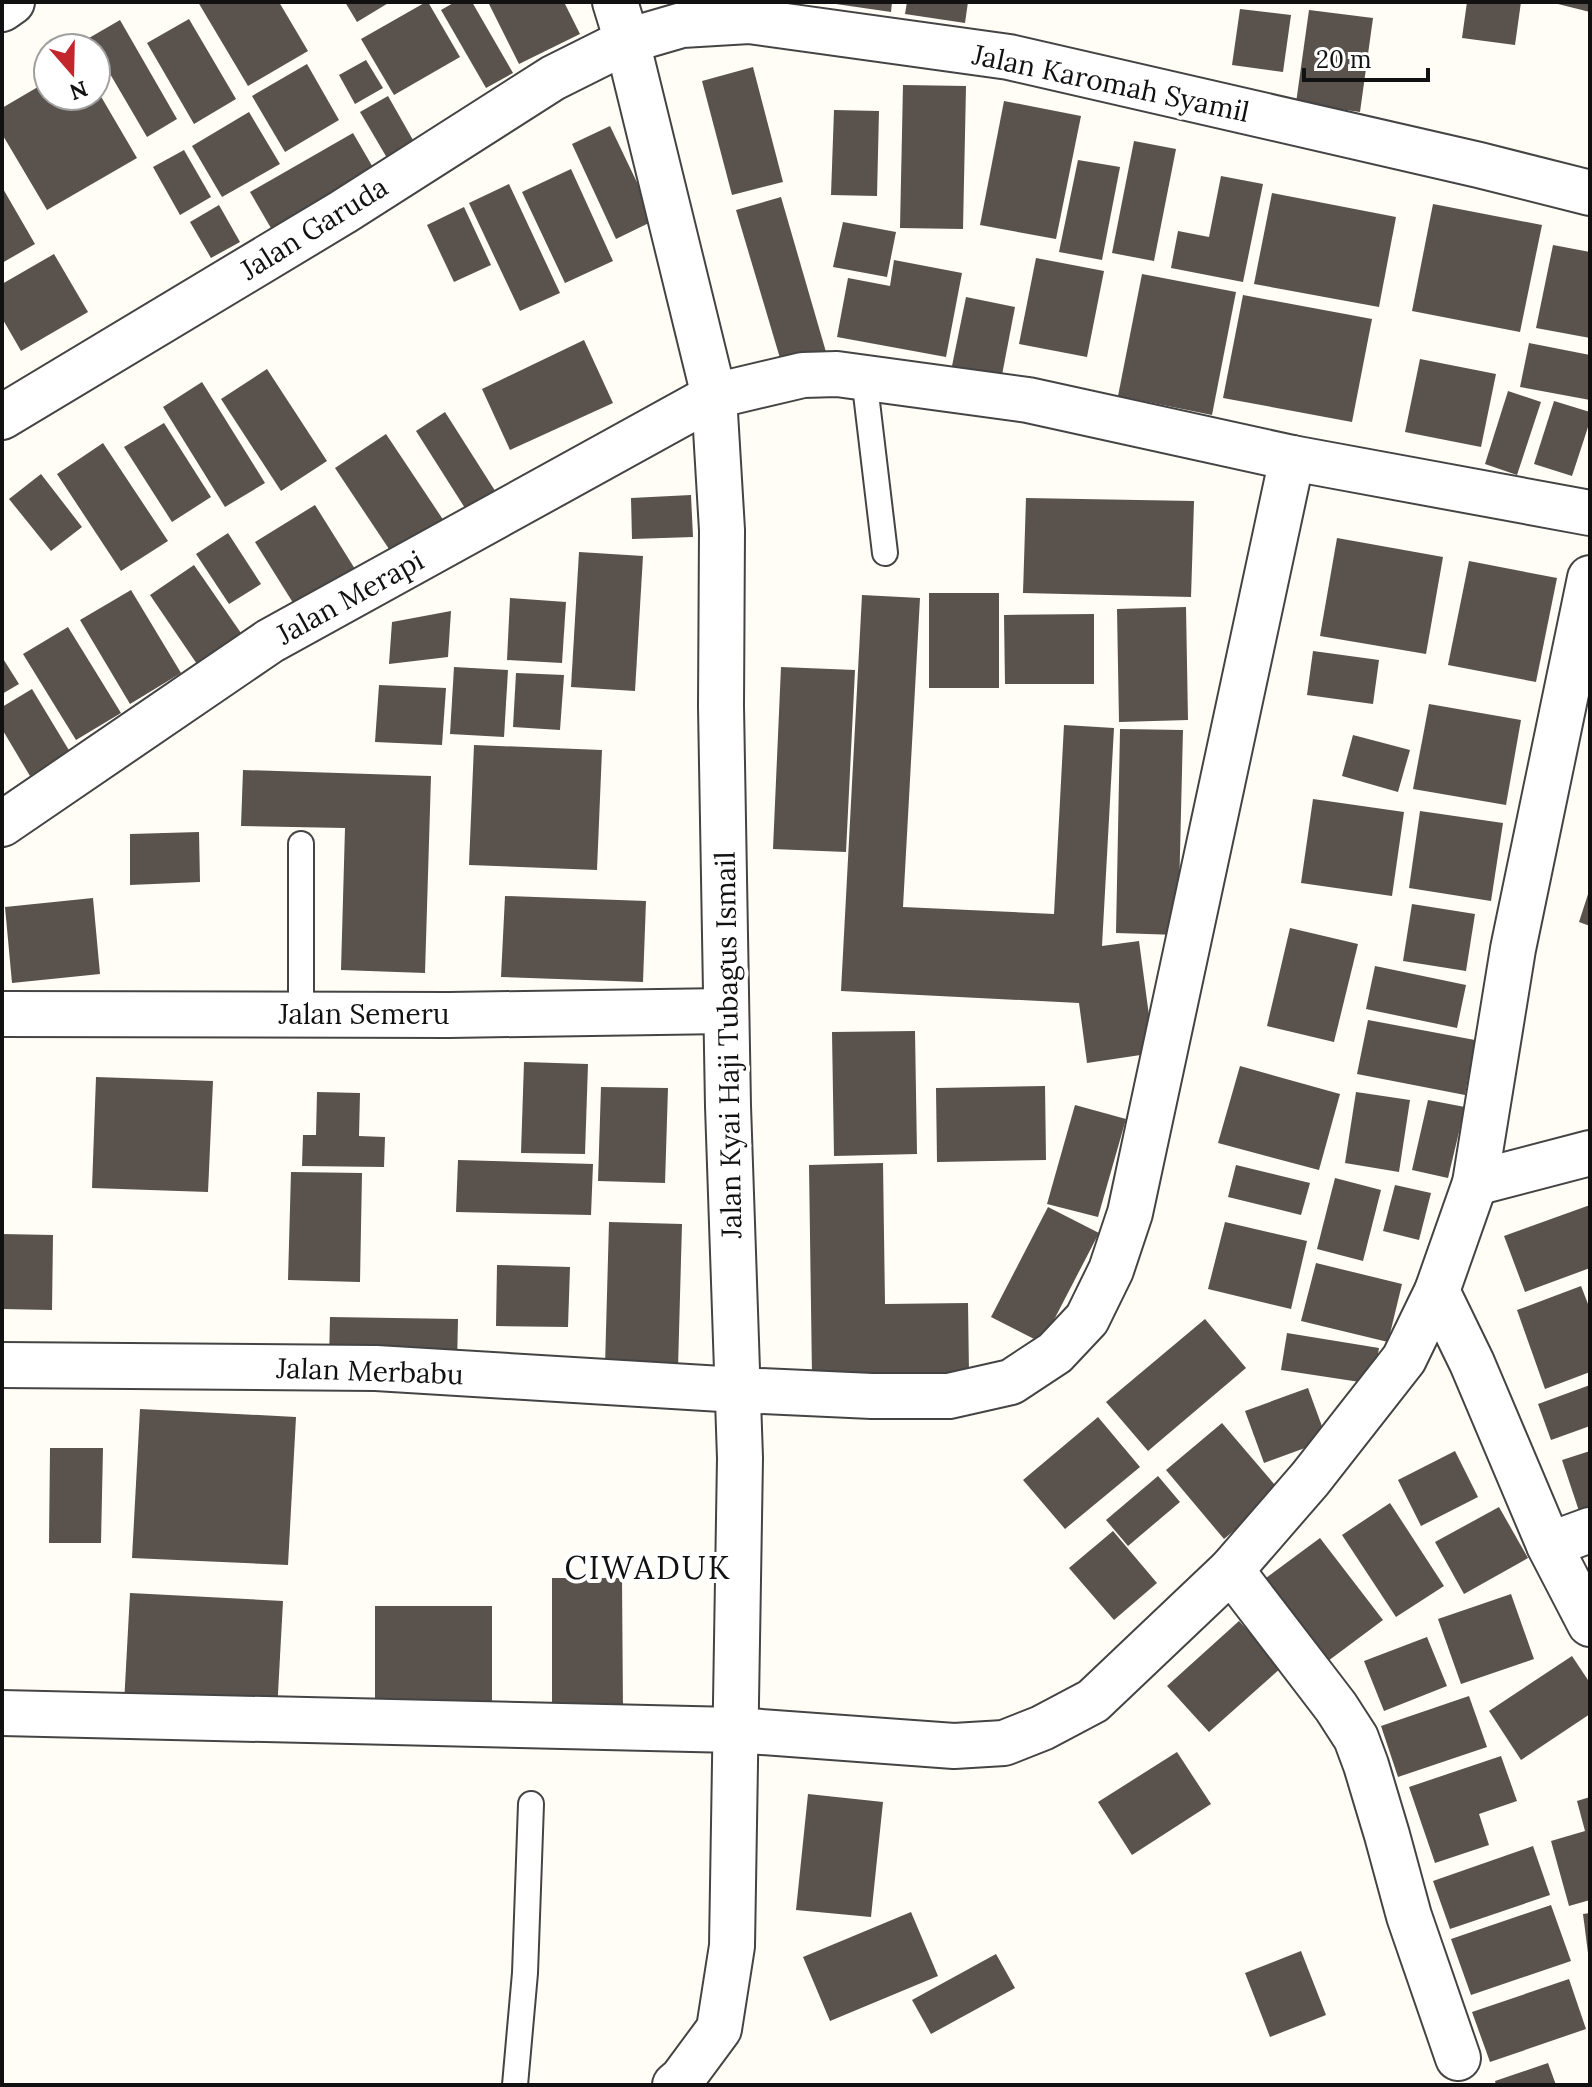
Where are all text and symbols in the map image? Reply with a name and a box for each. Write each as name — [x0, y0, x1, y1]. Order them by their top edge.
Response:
north arrow — [32, 32, 112, 112]
scale bar — [1304, 32, 1428, 82]
street label: Jalan Karomah Syamil — [968, 36, 1253, 130]
text: 20 m — [1316, 44, 1372, 75]
text: N — [66, 75, 92, 107]
street label: Jalan Garuda — [233, 169, 394, 288]
street label: Jalan Merapi — [269, 542, 430, 653]
street label: Jalan Kyai Haji Tubagus Ismail — [707, 851, 749, 1240]
street label: Jalan Semeru — [278, 996, 450, 1032]
street label: Jalan Merbabu — [275, 1350, 464, 1392]
district label: CIWADUK — [564, 1547, 732, 1588]

